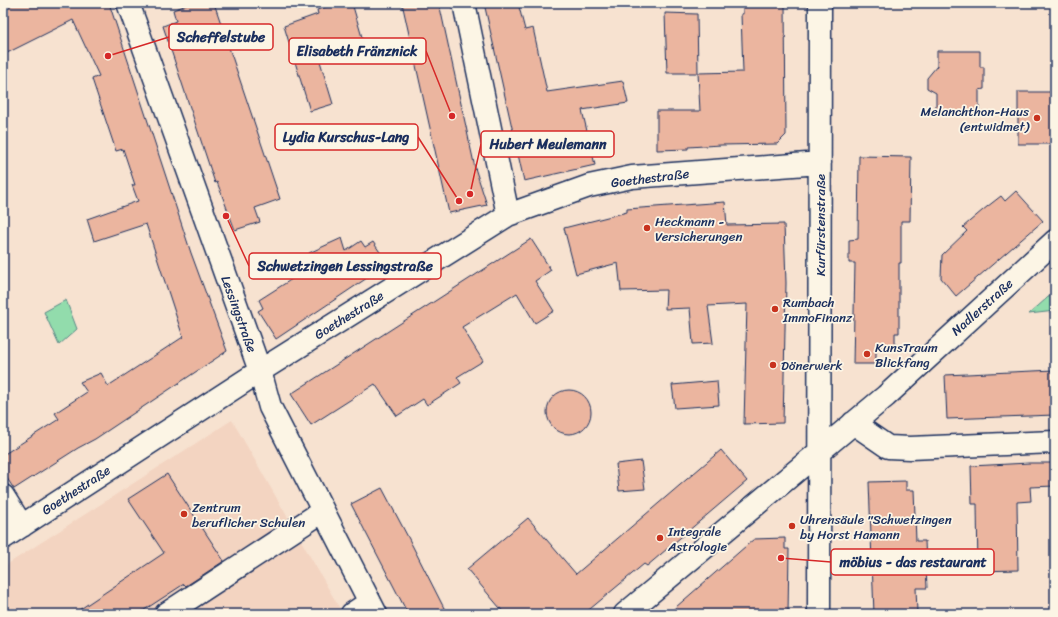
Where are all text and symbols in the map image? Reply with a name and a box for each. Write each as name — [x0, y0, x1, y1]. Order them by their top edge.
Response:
callout: Scheffelstube — [169, 24, 273, 50]
text: Scheffelstube — [176, 25, 266, 50]
callout: Elisabeth Fränznick — [289, 38, 426, 64]
text: Elisabeth Fränznick — [297, 39, 418, 64]
place label: Melanchthon-Haus (entwidmet) — [921, 100, 1030, 138]
marker: Melanchthon-Haus (entwidmet) — [1032, 113, 1042, 123]
callout: Lydia Kurschus-Lang — [275, 124, 418, 150]
text: Lydia Kurschus-Lang — [283, 125, 409, 150]
callout: Hubert Meulemann — [481, 131, 614, 157]
text: Hubert Meulemann — [488, 132, 607, 157]
street label: Goethestraße — [610, 162, 691, 194]
street label: Kurfürstenstraße — [809, 174, 832, 276]
place label: Heckmann - Versicherungen — [655, 210, 742, 248]
marker: Heckmann - Versicherungen — [642, 223, 652, 233]
callout: Schwetzingen Lessingstraße — [249, 253, 441, 279]
text: Schwetzingen Lessingstraße — [256, 254, 434, 279]
street label: Lessingstraße — [214, 272, 264, 356]
street label: Nadlerstraße — [946, 272, 1019, 341]
street label: Goethestraße — [310, 284, 389, 346]
place label: Rumbach ImmoFinanz — [782, 291, 853, 329]
marker: Rumbach ImmoFinanz — [770, 304, 780, 314]
place label: KunsTraum Blickfang — [875, 336, 938, 374]
marker: KunsTraum Blickfang — [862, 349, 872, 359]
place label: Dönerwerk — [781, 354, 842, 377]
marker: Dönerwerk — [768, 360, 778, 370]
street label: Goethestraße — [37, 459, 116, 521]
place label: Zentrum beruflicher Schulen — [192, 496, 305, 534]
place label: Uhrensäule "Schwetzingen by Horst Hamann — [800, 508, 952, 546]
marker: Zentrum beruflicher Schulen — [179, 509, 189, 519]
place label: Integrale Astrologie — [667, 520, 728, 558]
marker: Uhrensäule "Schwetzingen by Horst Hamann — [787, 521, 797, 531]
marker: Integrale Astrologie — [655, 533, 665, 543]
callout: möbius - das restaurant — [831, 549, 994, 575]
text: möbius - das restaurant — [838, 550, 987, 575]

